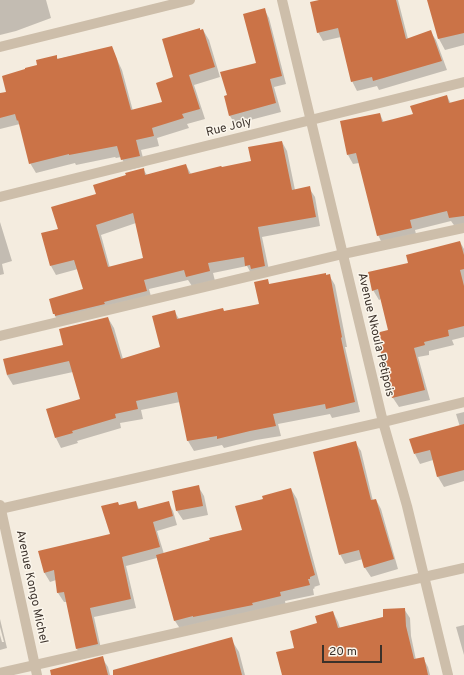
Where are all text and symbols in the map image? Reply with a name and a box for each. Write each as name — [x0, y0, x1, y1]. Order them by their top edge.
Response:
street label: Rue Joly — [205, 115, 253, 141]
street label: Avenue Nkoula Petipois — [354, 272, 396, 398]
street label: Avenue Kongo Michel — [12, 529, 50, 645]
scale bar — [324, 637, 384, 663]
text: 20 m — [329, 644, 357, 660]

